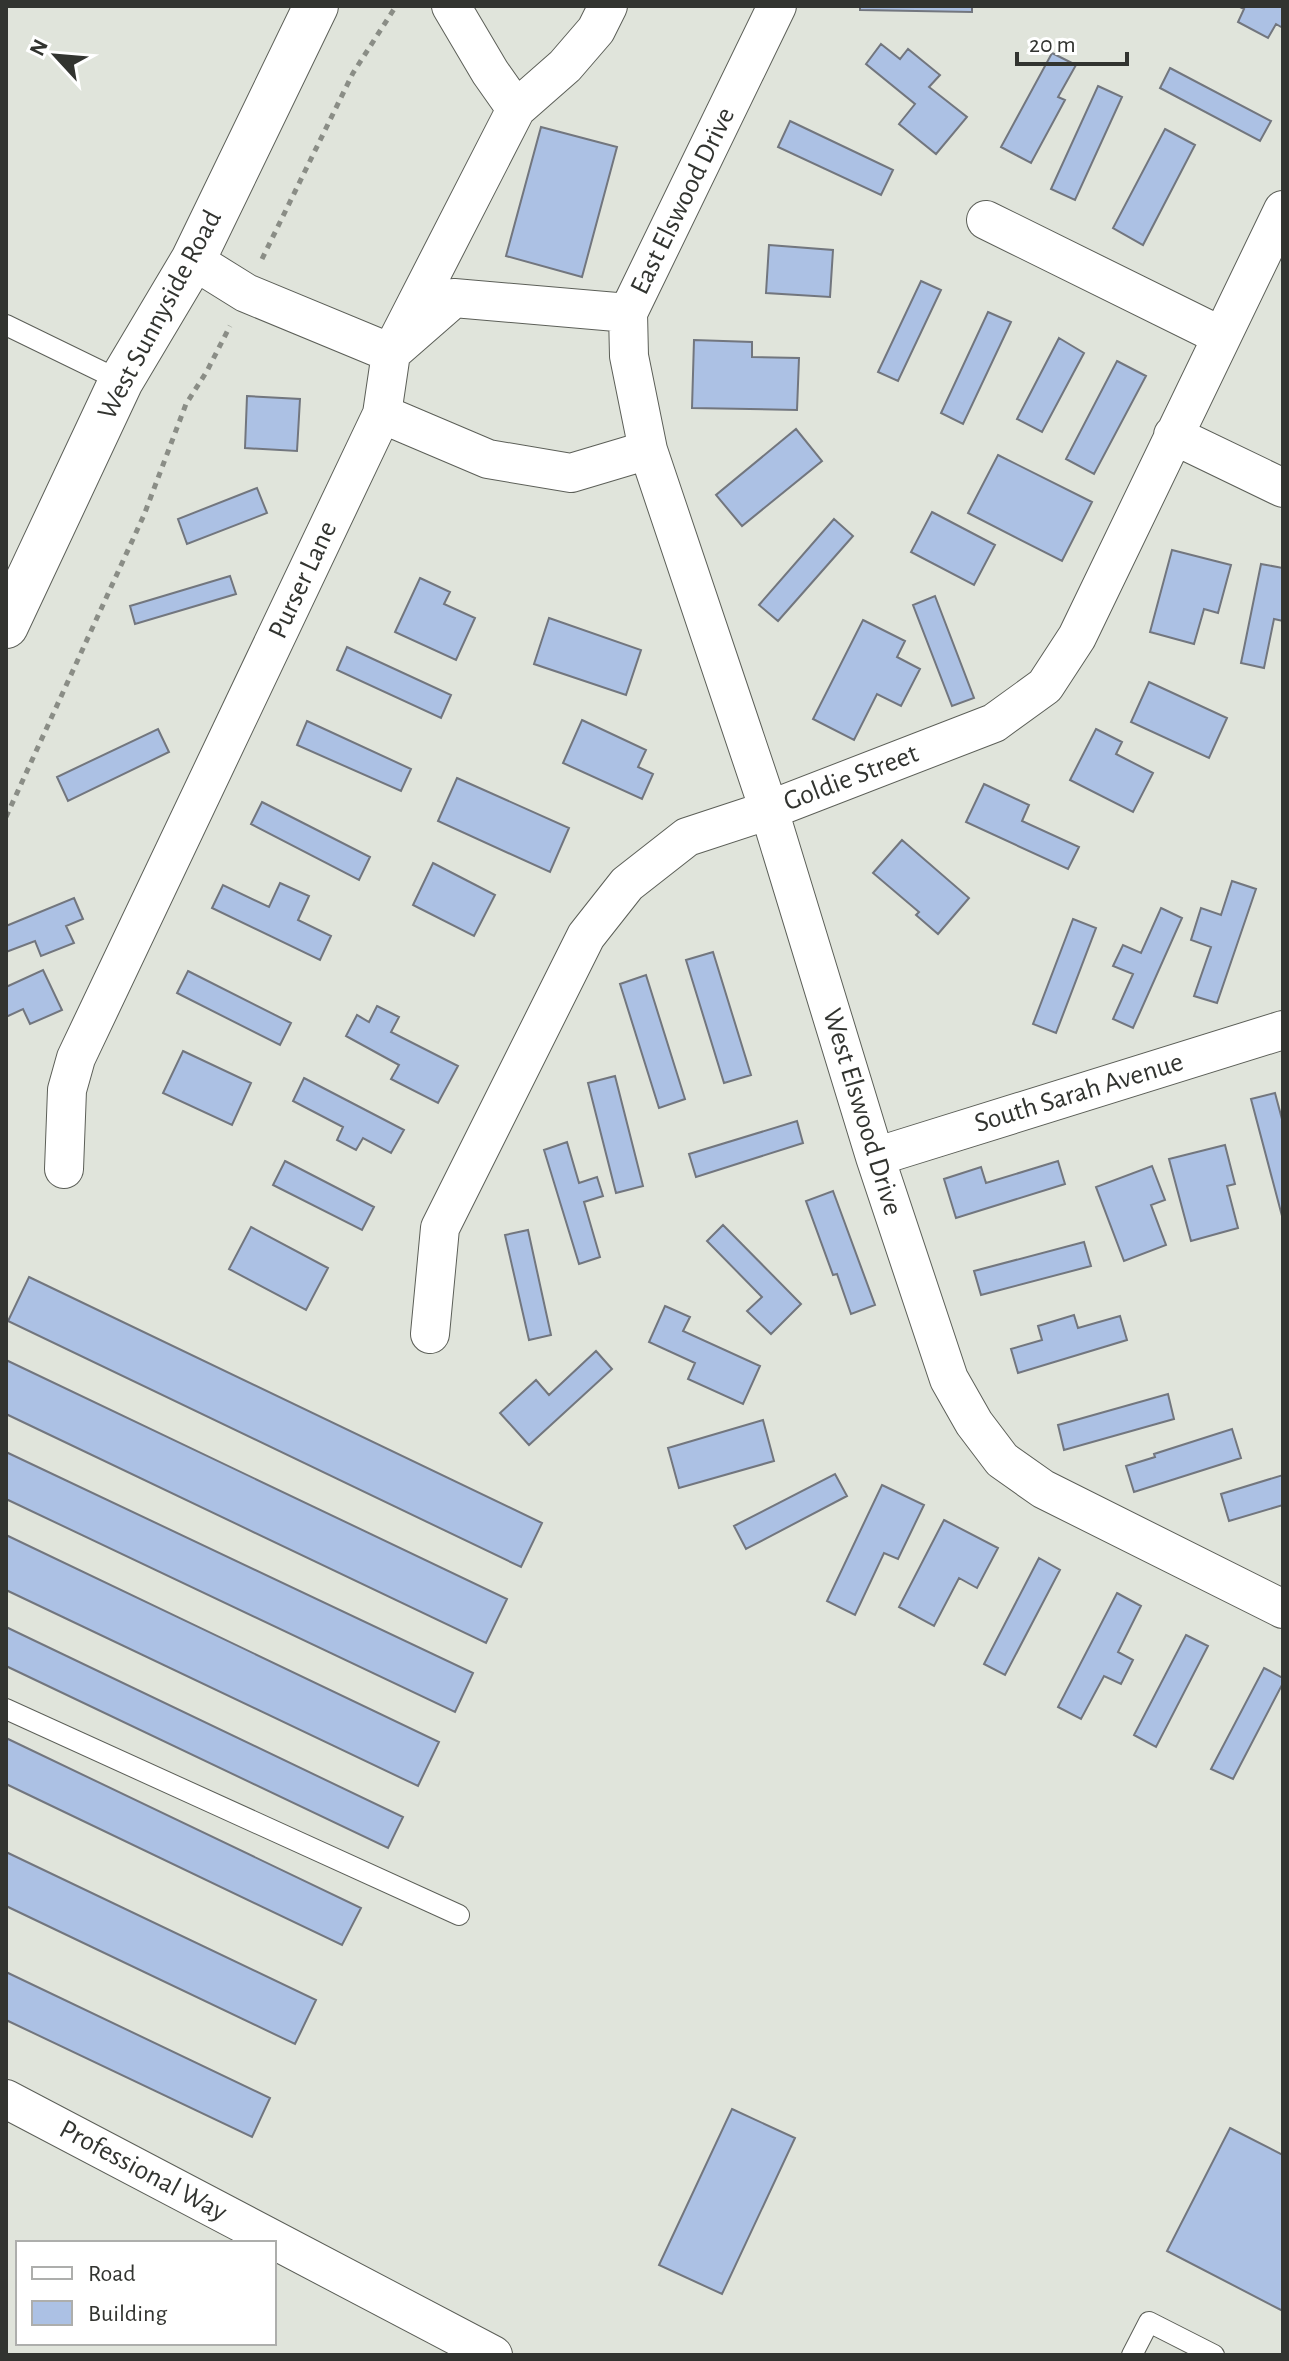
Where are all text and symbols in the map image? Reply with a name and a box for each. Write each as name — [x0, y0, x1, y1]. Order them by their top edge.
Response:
north arrow — [16, 16, 96, 96]
scale bar — [1017, 16, 1127, 66]
text: 20 m — [1029, 33, 1076, 57]
text: N — [26, 36, 52, 59]
street label: East Elswood Drive — [626, 103, 740, 299]
street label: West Sunnyside Road — [93, 206, 227, 424]
street label: Purser Lane — [264, 517, 342, 643]
street label: Goldie Street — [780, 740, 922, 816]
street label: West Elswood Drive — [817, 1005, 907, 1219]
street label: South Sarah Avenue — [971, 1048, 1187, 1138]
street label: Professional Way — [55, 2115, 231, 2227]
legend — [16, 2241, 276, 2345]
text: Road — [88, 2262, 136, 2286]
text: Building — [88, 2302, 167, 2326]

